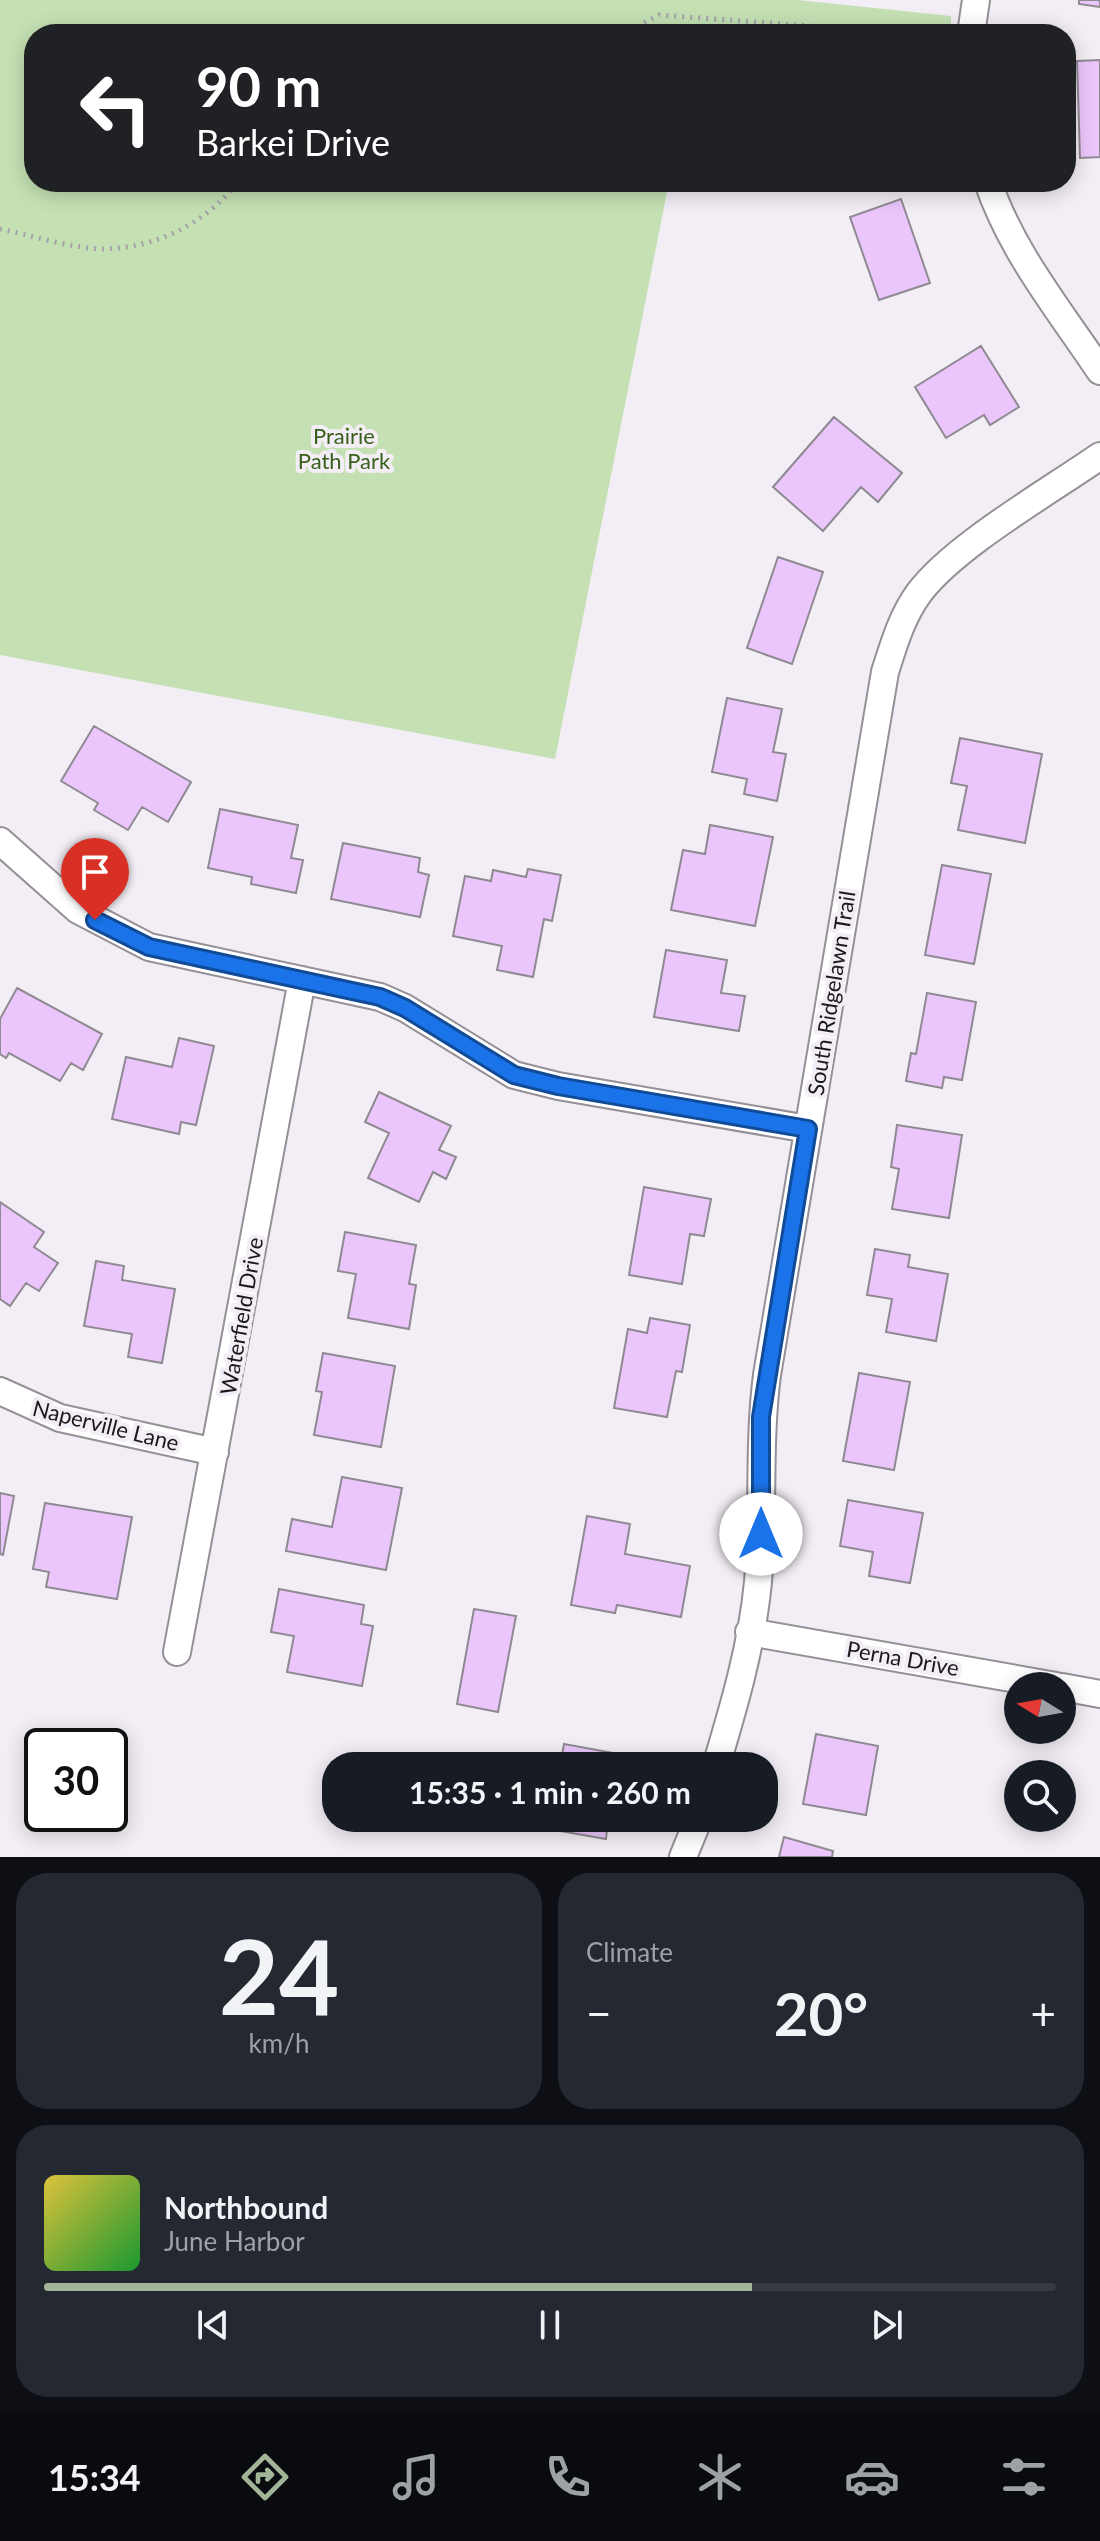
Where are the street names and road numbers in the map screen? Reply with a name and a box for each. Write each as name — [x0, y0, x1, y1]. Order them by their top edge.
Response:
street label: South Ridgelawn Trail — [801, 889, 861, 1097]
street label: Waterfield Drive — [214, 1235, 268, 1397]
street label: Naperville Lane — [30, 1394, 182, 1456]
street label: Perna Drive — [845, 1635, 961, 1681]

